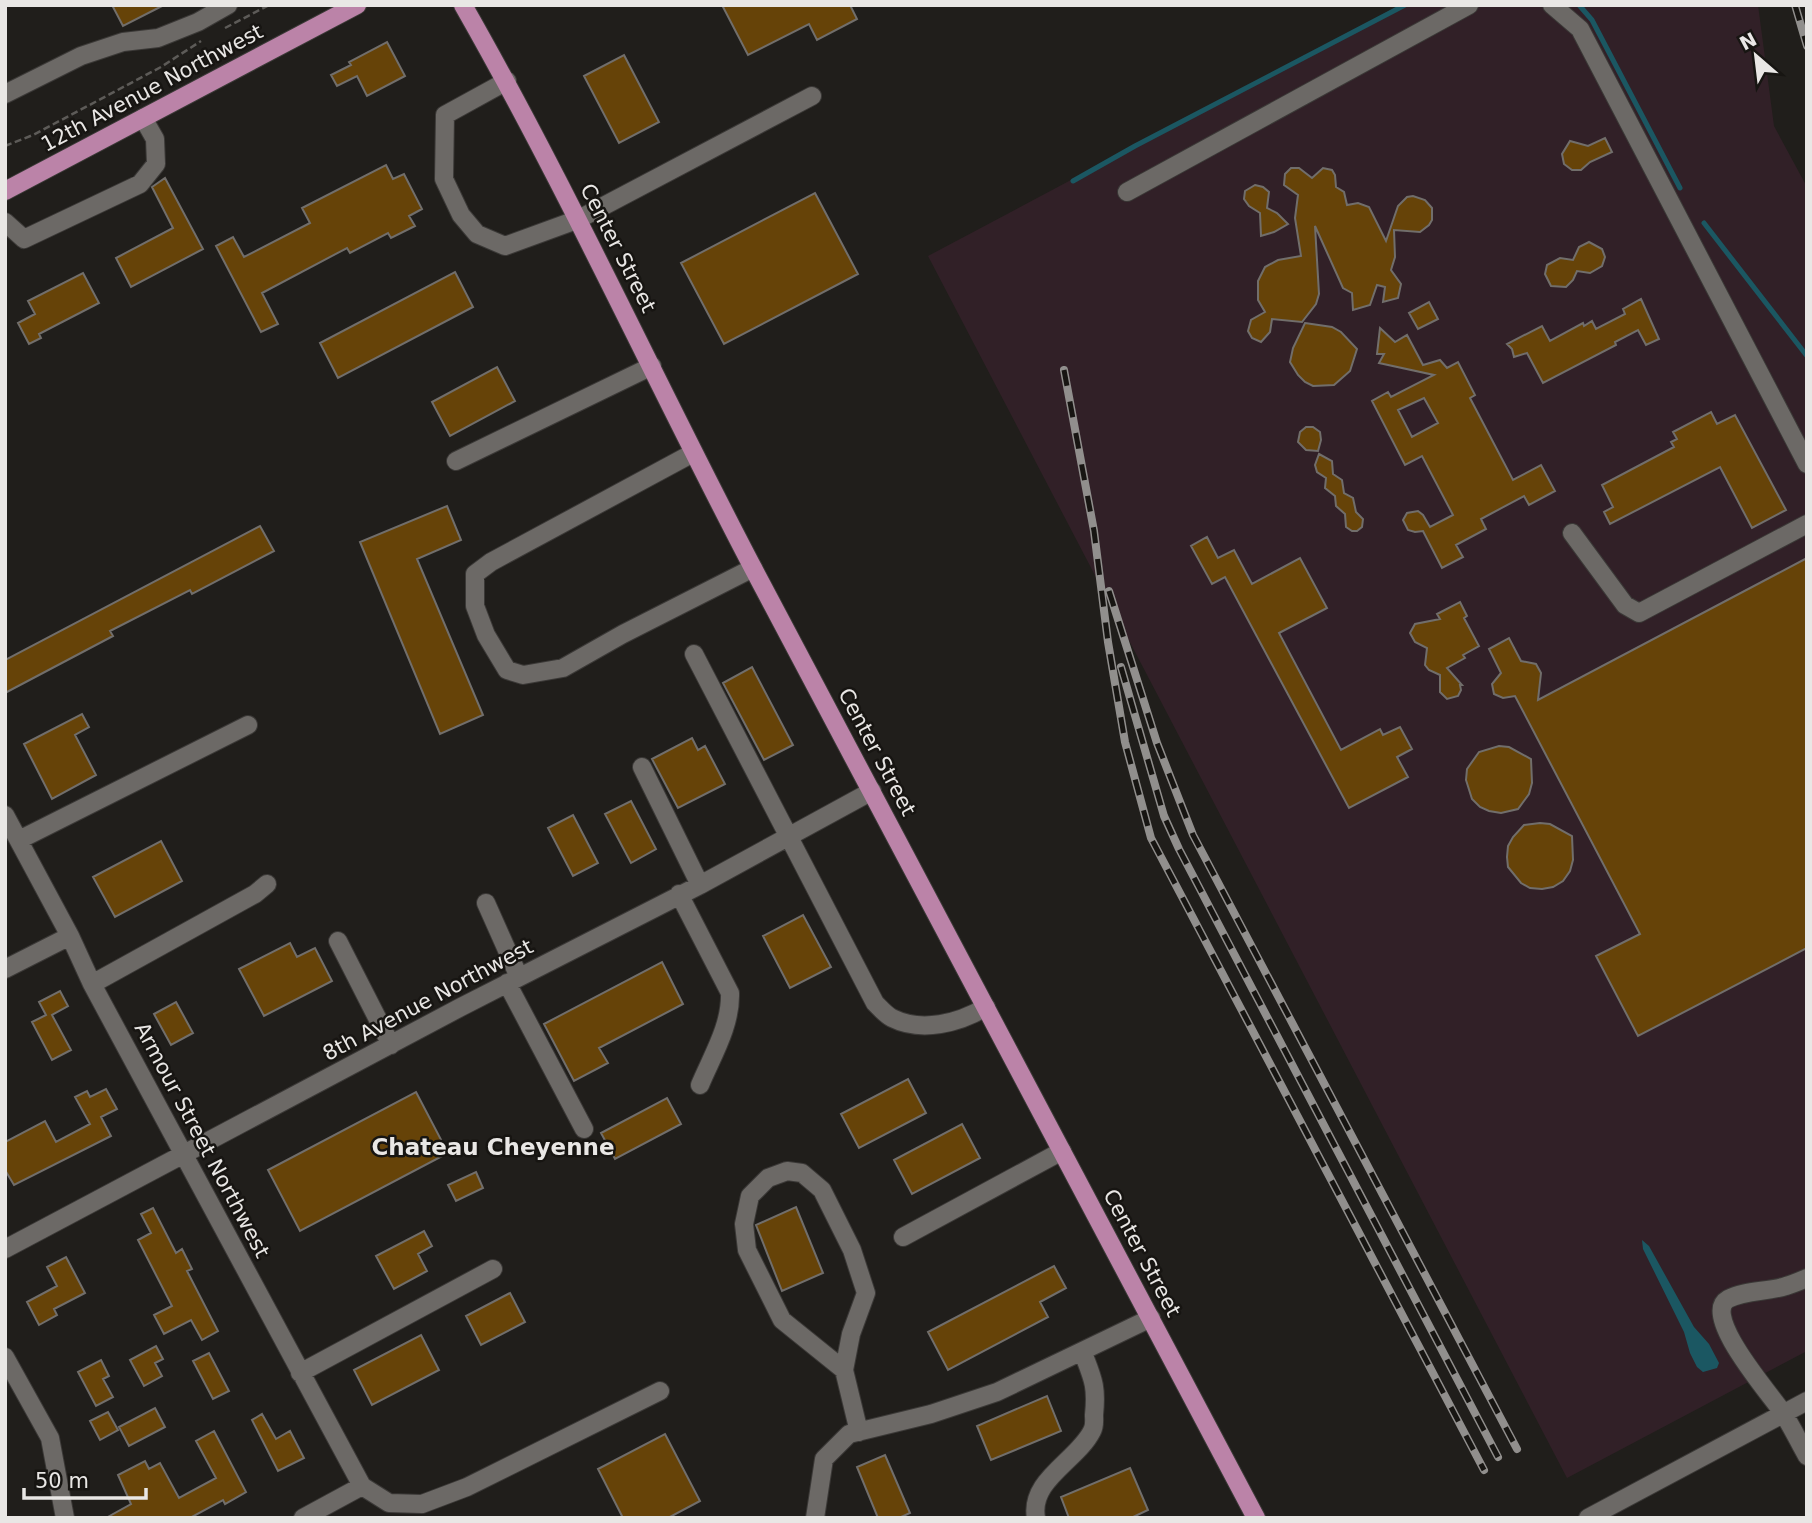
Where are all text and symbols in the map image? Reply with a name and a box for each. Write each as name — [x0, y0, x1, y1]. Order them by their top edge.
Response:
street label: 12th Avenue Northwest — [37, 19, 267, 157]
north arrow — [1721, 21, 1791, 91]
text: N — [1736, 28, 1760, 54]
street label: Center Street — [575, 180, 661, 316]
street label: Center Street — [833, 684, 921, 820]
street label: 8th Avenue Northwest — [319, 934, 537, 1066]
street label: Armour Street Northwest — [130, 1018, 274, 1262]
district label: Chateau Cheyenne — [371, 1134, 615, 1160]
street label: Center Street — [1098, 1185, 1186, 1321]
scale bar — [24, 1456, 147, 1500]
text: 50 m — [35, 1469, 89, 1493]

